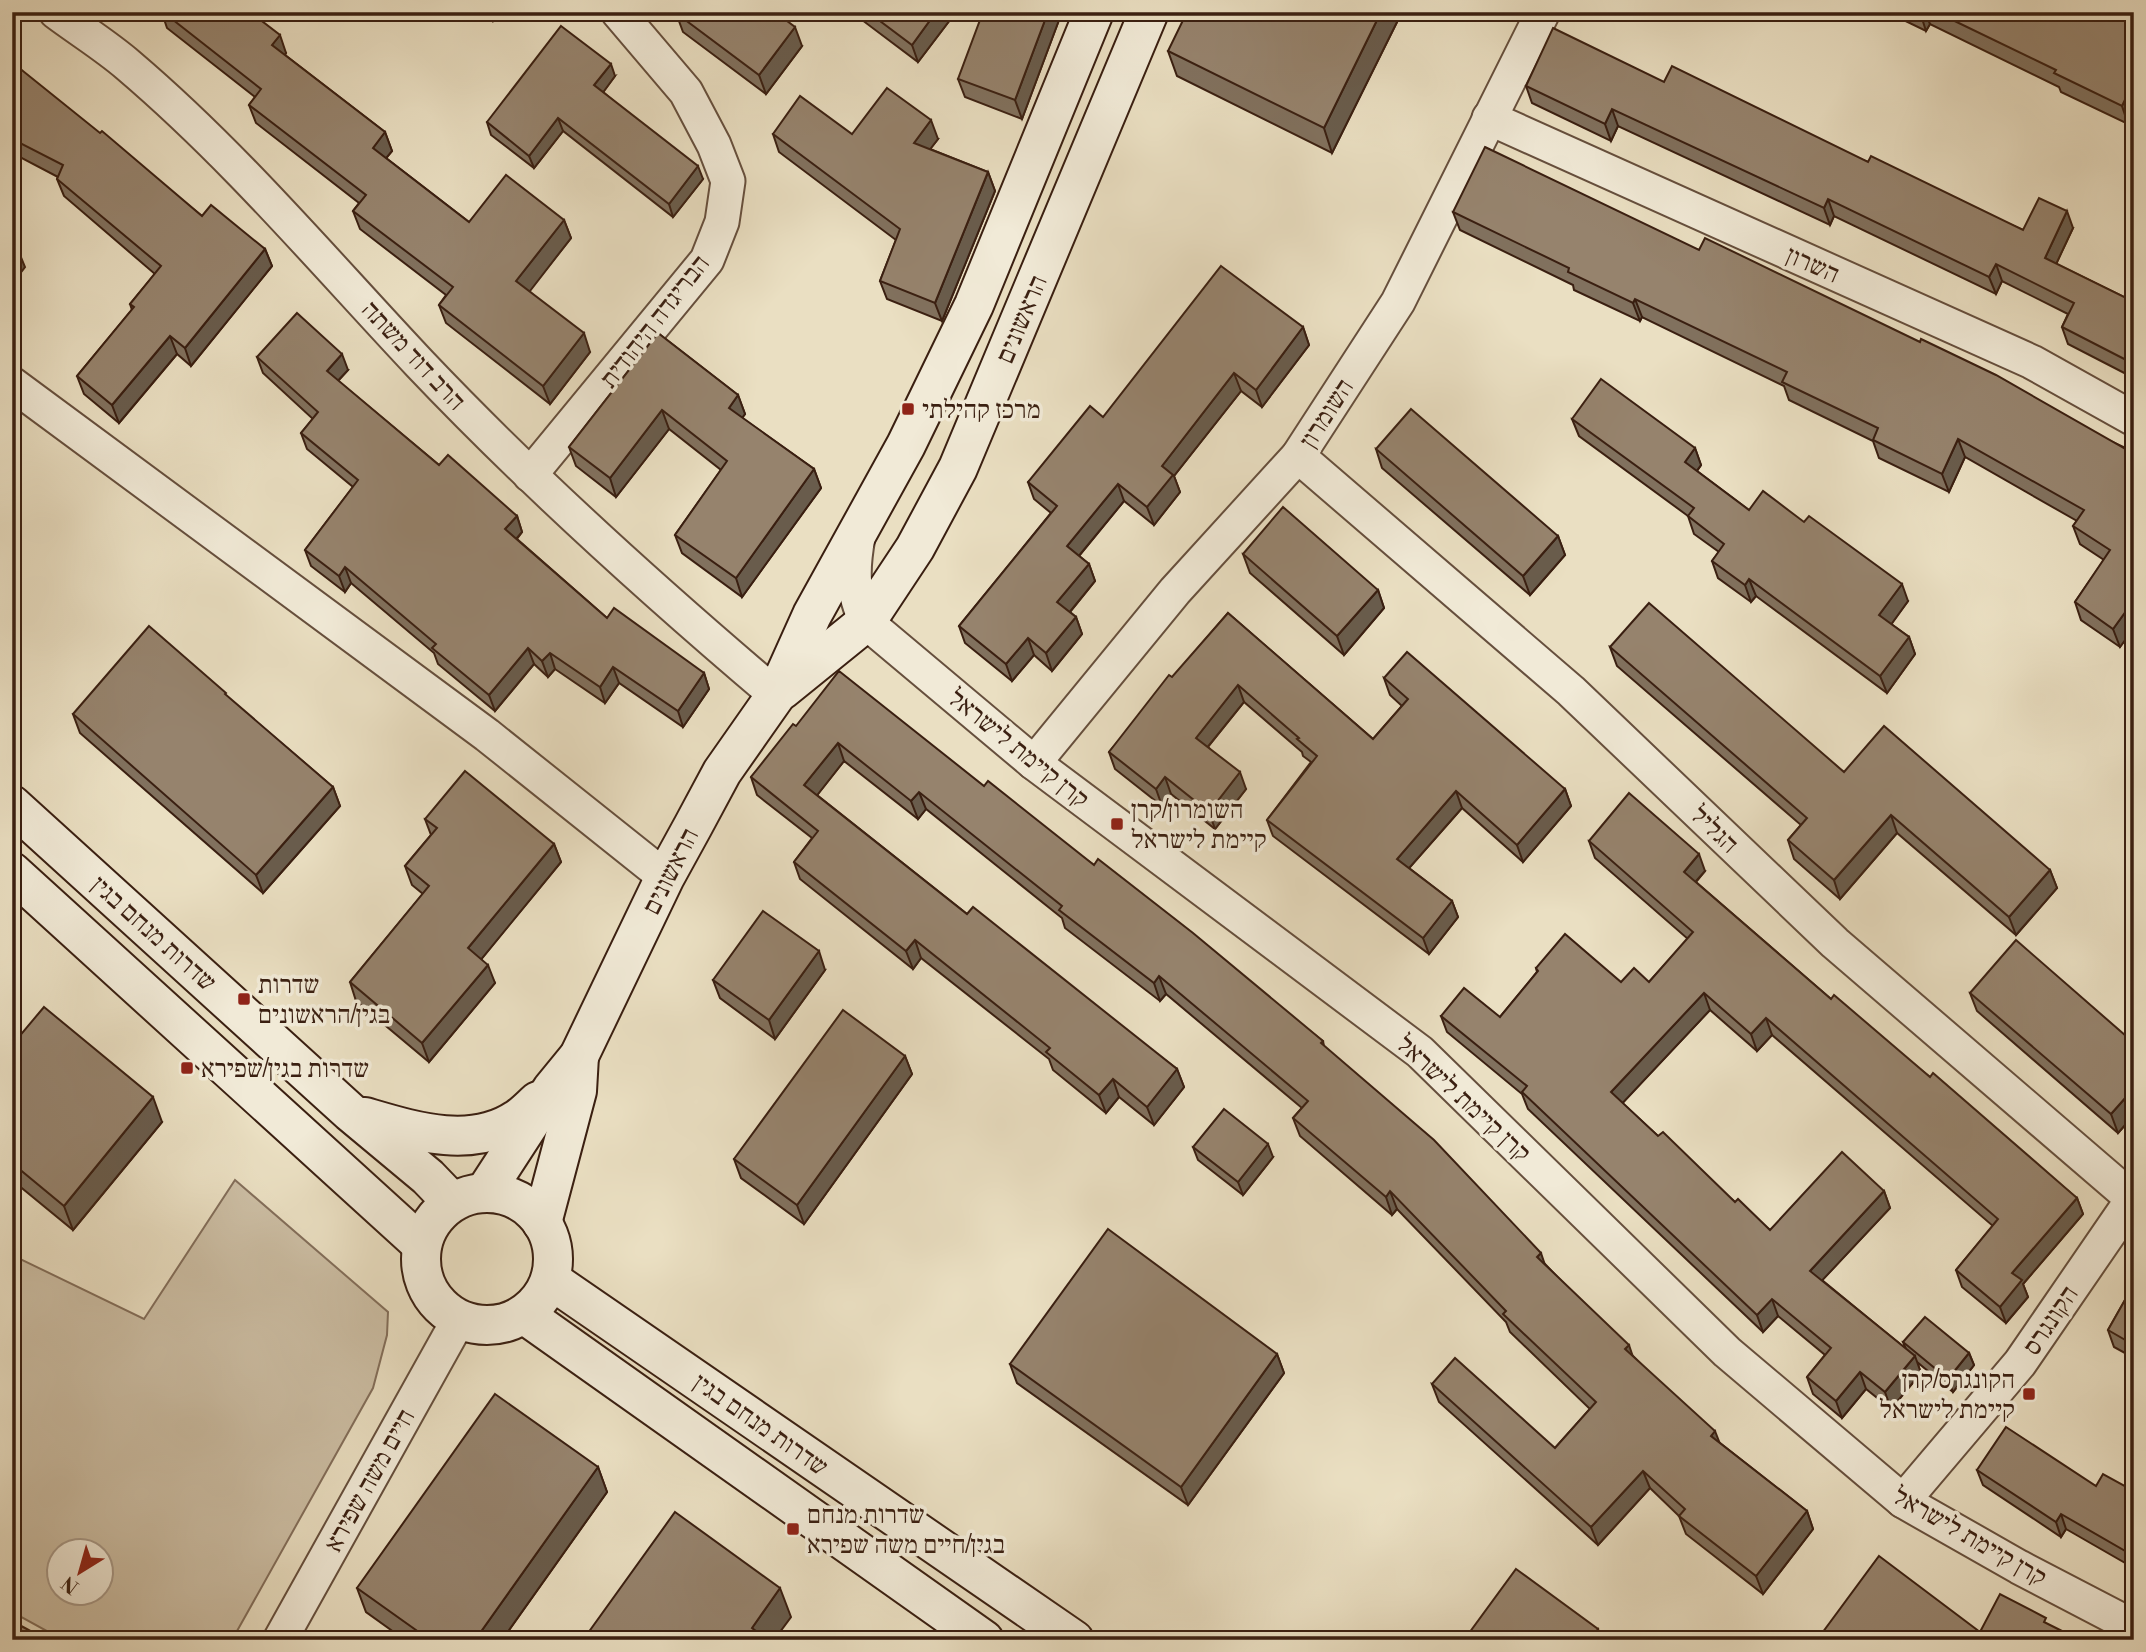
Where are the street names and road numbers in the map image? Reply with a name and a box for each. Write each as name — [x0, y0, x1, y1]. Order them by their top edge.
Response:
street label: השרון — [1781, 239, 1844, 291]
street label: הבריגדה היהודית — [593, 249, 717, 395]
street label: הראשונים — [989, 270, 1055, 368]
street label: הרב דוד משתה — [354, 294, 472, 417]
street label: השומרון — [1293, 373, 1361, 454]
street label: קרן קיימת לישראל — [941, 682, 1095, 815]
street label: הגליל — [1683, 799, 1745, 860]
street label: הראשונים — [636, 823, 706, 920]
street label: שדרות מנחם בגין — [84, 869, 223, 998]
street label: קרן קיימת לישראל — [1389, 1028, 1537, 1169]
street label: הקונגרס — [2016, 1280, 2086, 1361]
street label: שדרות מנחם בגין — [687, 1367, 834, 1483]
street label: חיים משה שפירא — [317, 1403, 422, 1558]
street label: קרן קיימת לישראל — [1887, 1480, 2052, 1594]

